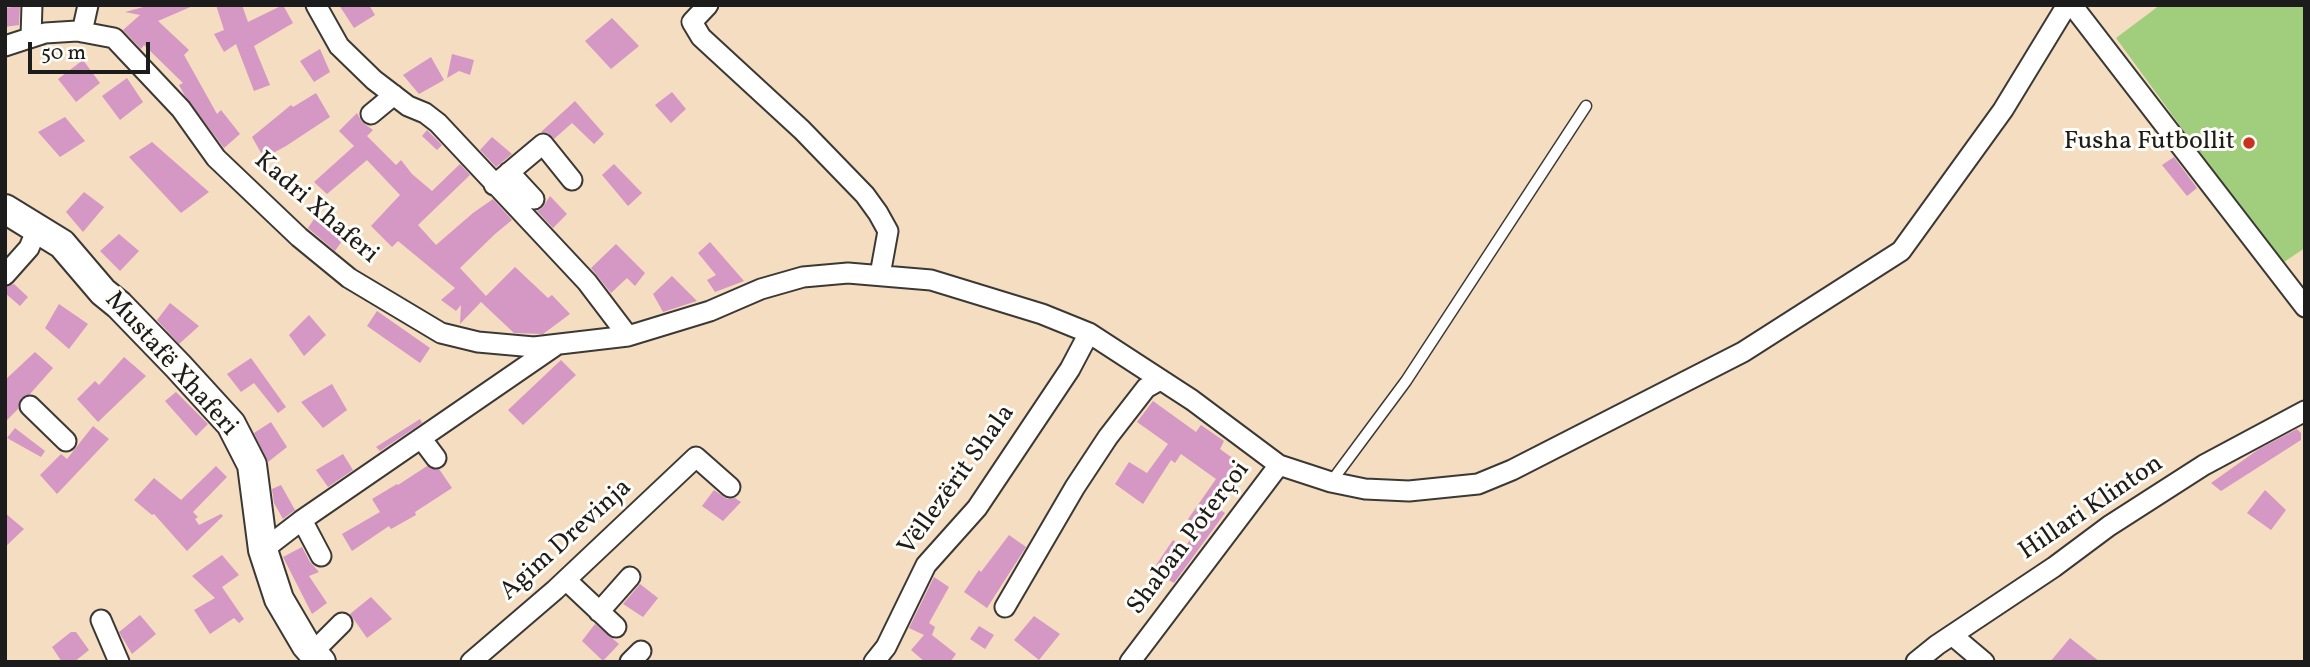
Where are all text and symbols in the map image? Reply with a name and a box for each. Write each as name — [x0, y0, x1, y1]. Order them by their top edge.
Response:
scale bar — [32, 28, 154, 72]
text: 50 m — [41, 39, 86, 68]
place label: Fusha Futbollit — [2064, 127, 2235, 159]
marker: Fusha Futbollit — [2241, 135, 2257, 151]
street label: Kadri Xhaferi — [246, 146, 384, 272]
street label: Mustafë Xhaferi — [97, 286, 243, 444]
street label: Vëllezërit Shala — [893, 400, 1023, 562]
street label: Hillari Klinton — [2014, 449, 2170, 569]
street label: Shaban Poterçoi — [1122, 456, 1258, 622]
street label: Agim Drevinja — [495, 474, 639, 608]

